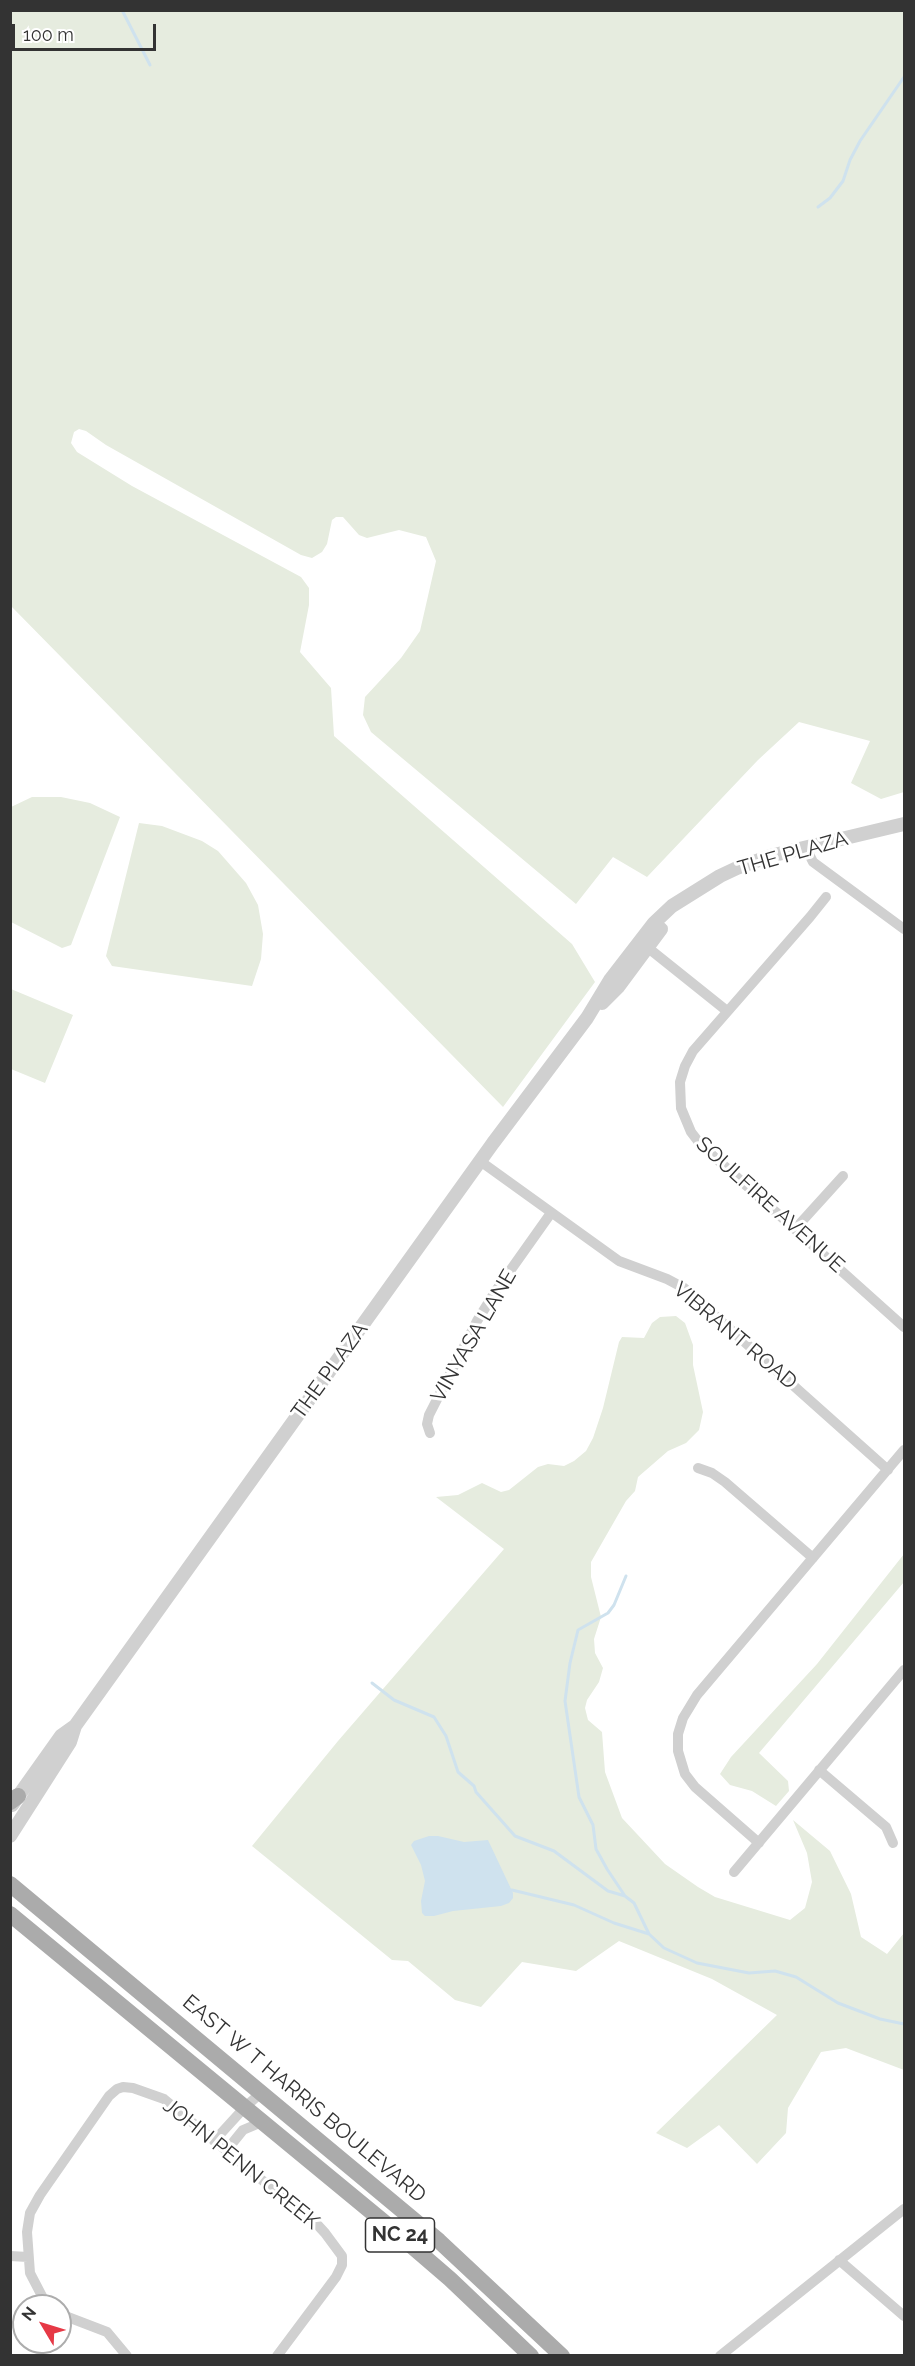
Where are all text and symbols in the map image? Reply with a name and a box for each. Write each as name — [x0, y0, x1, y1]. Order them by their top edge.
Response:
scale bar — [15, 12, 159, 50]
text: 100 m — [23, 24, 74, 45]
street label: THE PLAZA — [735, 826, 851, 882]
street label: SOULFIRE AVENUE — [691, 1132, 849, 1278]
street label: VINYASA LANE — [426, 1265, 522, 1407]
street label: VIBRANT ROAD — [668, 1277, 802, 1395]
street label: THE PLAZA — [286, 1318, 374, 1424]
street label: EAST W T HARRIS BOULEVARD — [177, 1990, 431, 2208]
street label: JOHN PENN CREEK — [158, 2093, 324, 2235]
road number: NC 24 — [366, 2218, 434, 2252]
north arrow — [12, 2294, 72, 2354]
text: N — [18, 2303, 40, 2325]

